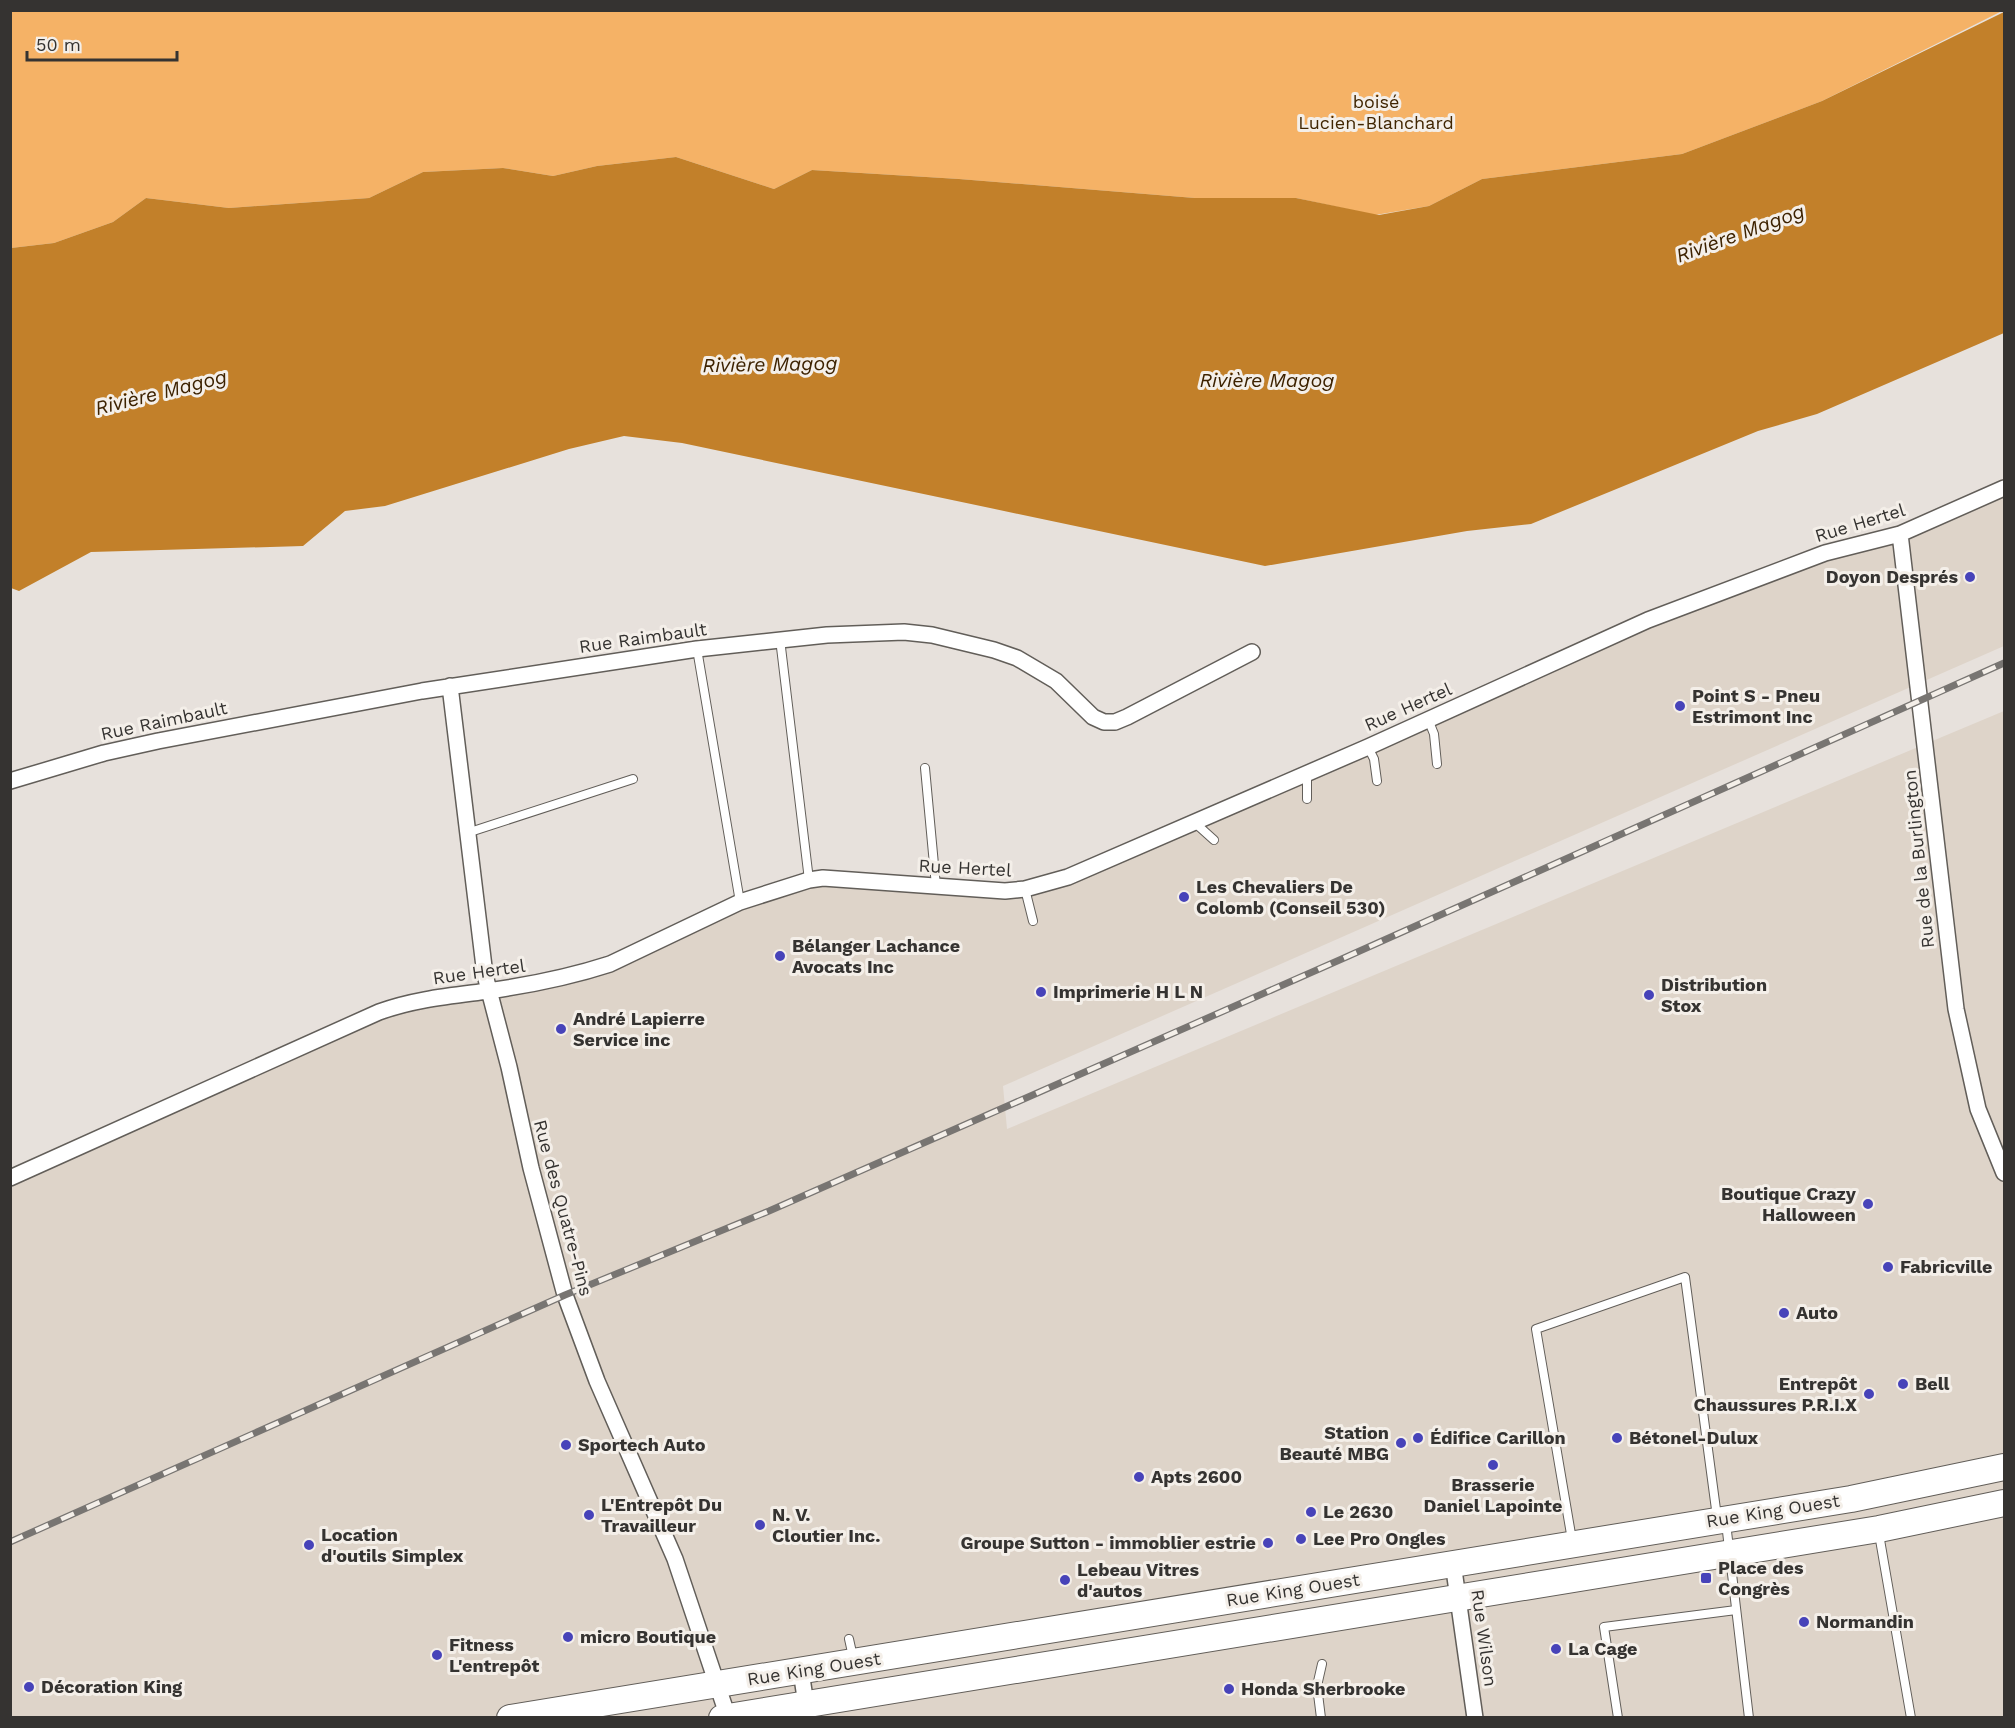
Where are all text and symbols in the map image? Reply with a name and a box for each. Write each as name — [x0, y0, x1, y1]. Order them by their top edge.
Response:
scale bar — [27, 24, 177, 62]
text: 50 m — [36, 34, 81, 55]
park label: boisé Lucien-Blanchard — [1298, 91, 1454, 133]
water label: Rivière Magog — [1672, 199, 1808, 267]
water label: Rivière Magog — [702, 351, 838, 377]
water label: Rivière Magog — [93, 364, 229, 420]
water label: Rivière Magog — [1199, 368, 1335, 392]
street label: Rue Hertel — [1812, 499, 1908, 546]
place label: Doyon Després — [1826, 566, 1958, 587]
marker: Doyon Després — [1963, 570, 1977, 584]
street label: Rue Raimbault — [578, 618, 709, 657]
street label: Rue Hertel — [1361, 678, 1455, 735]
place label: Point S - Pneu Estrimont Inc — [1692, 685, 1820, 727]
street label: Rue Raimbault — [99, 697, 230, 744]
marker: Point S - Pneu Estrimont Inc — [1673, 699, 1687, 713]
street label: Rue de la Burlington — [1899, 769, 1938, 949]
street label: Rue Hertel — [918, 855, 1013, 880]
place label: Les Chevaliers De Colomb (Conseil 530) — [1196, 876, 1386, 918]
marker: Les Chevaliers De Colomb (Conseil 530) — [1177, 890, 1191, 904]
place label: Bélanger Lachance Avocats Inc — [792, 935, 960, 977]
marker: Bélanger Lachance Avocats Inc — [773, 949, 787, 963]
street label: Rue Hertel — [431, 955, 527, 988]
place label: Distribution Stox — [1661, 974, 1767, 1016]
place label: Imprimerie H L N — [1053, 981, 1203, 1002]
marker: Imprimerie H L N — [1034, 985, 1048, 999]
marker: Distribution Stox — [1642, 988, 1656, 1002]
place label: André Lapierre Service inc — [573, 1008, 705, 1050]
marker: André Lapierre Service inc — [554, 1022, 568, 1036]
street label: Rue des Quatre-Pins — [530, 1117, 597, 1298]
place label: Boutique Crazy Halloween — [1721, 1183, 1857, 1225]
marker: Boutique Crazy Halloween — [1861, 1197, 1875, 1211]
place label: Fabricville — [1900, 1256, 1993, 1277]
marker: Fabricville — [1881, 1260, 1895, 1274]
place label: Auto — [1796, 1302, 1838, 1323]
marker: Auto — [1777, 1306, 1791, 1320]
place label: Entrepôt Chaussures P.R.I.X — [1693, 1373, 1857, 1415]
place label: Bell — [1915, 1373, 1950, 1394]
marker: Bell — [1896, 1377, 1910, 1391]
marker: Entrepôt Chaussures P.R.I.X — [1862, 1387, 1876, 1401]
place label: Station Beauté MBG — [1280, 1422, 1389, 1464]
place label: Édifice Carillon — [1430, 1427, 1566, 1448]
place label: Bétonel-Dulux — [1629, 1427, 1759, 1448]
marker: Édifice Carillon — [1411, 1431, 1425, 1445]
marker: Bétonel-Dulux — [1610, 1431, 1624, 1445]
place label: Sportech Auto — [578, 1434, 706, 1455]
marker: Station Beauté MBG — [1394, 1436, 1408, 1450]
marker: Sportech Auto — [559, 1438, 573, 1452]
marker: Brasserie Daniel Lapointe — [1486, 1458, 1500, 1472]
place label: Apts 2600 — [1151, 1466, 1242, 1487]
marker: Apts 2600 — [1132, 1470, 1146, 1484]
place label: Brasserie Daniel Lapointe — [1424, 1474, 1562, 1516]
street label: Rue King Ouest — [1705, 1490, 1842, 1531]
place label: L'Entrepôt Du Travailleur — [601, 1494, 722, 1536]
place label: Le 2630 — [1323, 1501, 1393, 1522]
place label: N. V. Cloutier Inc. — [772, 1504, 880, 1546]
marker: Le 2630 — [1304, 1505, 1318, 1519]
marker: L'Entrepôt Du Travailleur — [582, 1508, 596, 1522]
marker: N. V. Cloutier Inc. — [753, 1518, 767, 1532]
place label: Location d'outils Simplex — [321, 1524, 464, 1566]
place label: Lee Pro Ongles — [1313, 1528, 1446, 1549]
place label: Groupe Sutton - immoblier estrie — [960, 1532, 1256, 1553]
marker: Lee Pro Ongles — [1294, 1532, 1308, 1546]
marker: Groupe Sutton - immoblier estrie — [1261, 1536, 1275, 1550]
marker: Location d'outils Simplex — [302, 1538, 316, 1552]
place label: Place des Congrès — [1718, 1557, 1804, 1599]
place label: Lebeau Vitres d'autos — [1077, 1559, 1199, 1601]
street label: Rue King Ouest — [1225, 1569, 1362, 1610]
marker: Place des Congrès — [1699, 1571, 1713, 1585]
marker: Lebeau Vitres d'autos — [1058, 1573, 1072, 1587]
street label: Rue Wilson — [1467, 1588, 1502, 1688]
place label: Normandin — [1816, 1611, 1914, 1632]
marker: Normandin — [1797, 1615, 1811, 1629]
place label: micro Boutique — [580, 1626, 716, 1647]
marker: micro Boutique — [561, 1630, 575, 1644]
place label: Fitness L'entrepôt — [449, 1634, 539, 1676]
place label: La Cage — [1568, 1638, 1638, 1659]
marker: La Cage — [1549, 1642, 1563, 1656]
marker: Fitness L'entrepôt — [430, 1648, 444, 1662]
street label: Rue King Ouest — [746, 1648, 883, 1689]
place label: Décoration King — [41, 1676, 183, 1697]
place label: Honda Sherbrooke — [1241, 1678, 1405, 1699]
marker: Décoration King — [22, 1680, 36, 1694]
marker: Honda Sherbrooke — [1222, 1682, 1236, 1696]

